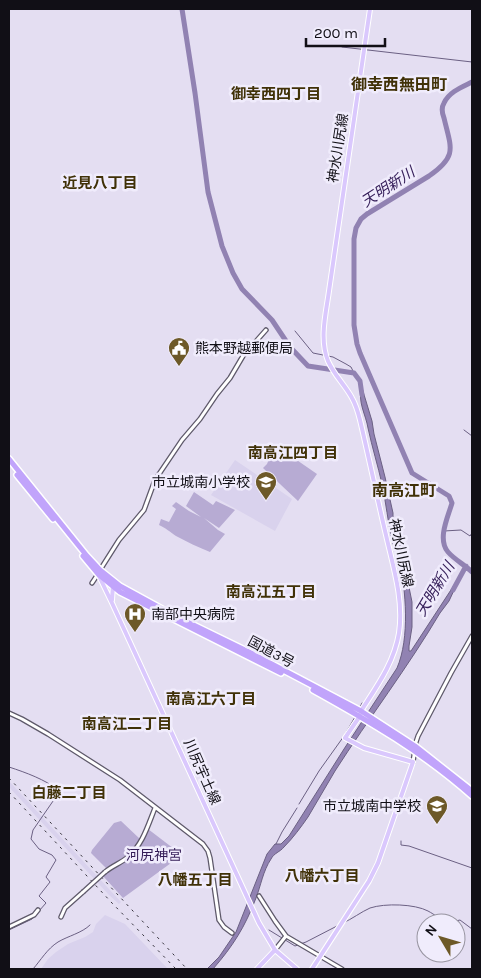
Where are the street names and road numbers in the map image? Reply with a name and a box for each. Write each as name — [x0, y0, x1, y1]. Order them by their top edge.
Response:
street label: 神水川尻線 — [324, 112, 352, 184]
street label: 神水川尻線 — [385, 517, 417, 589]
street label: 国道3号 — [245, 633, 297, 671]
street label: 川尻宇土線 — [180, 737, 224, 807]

